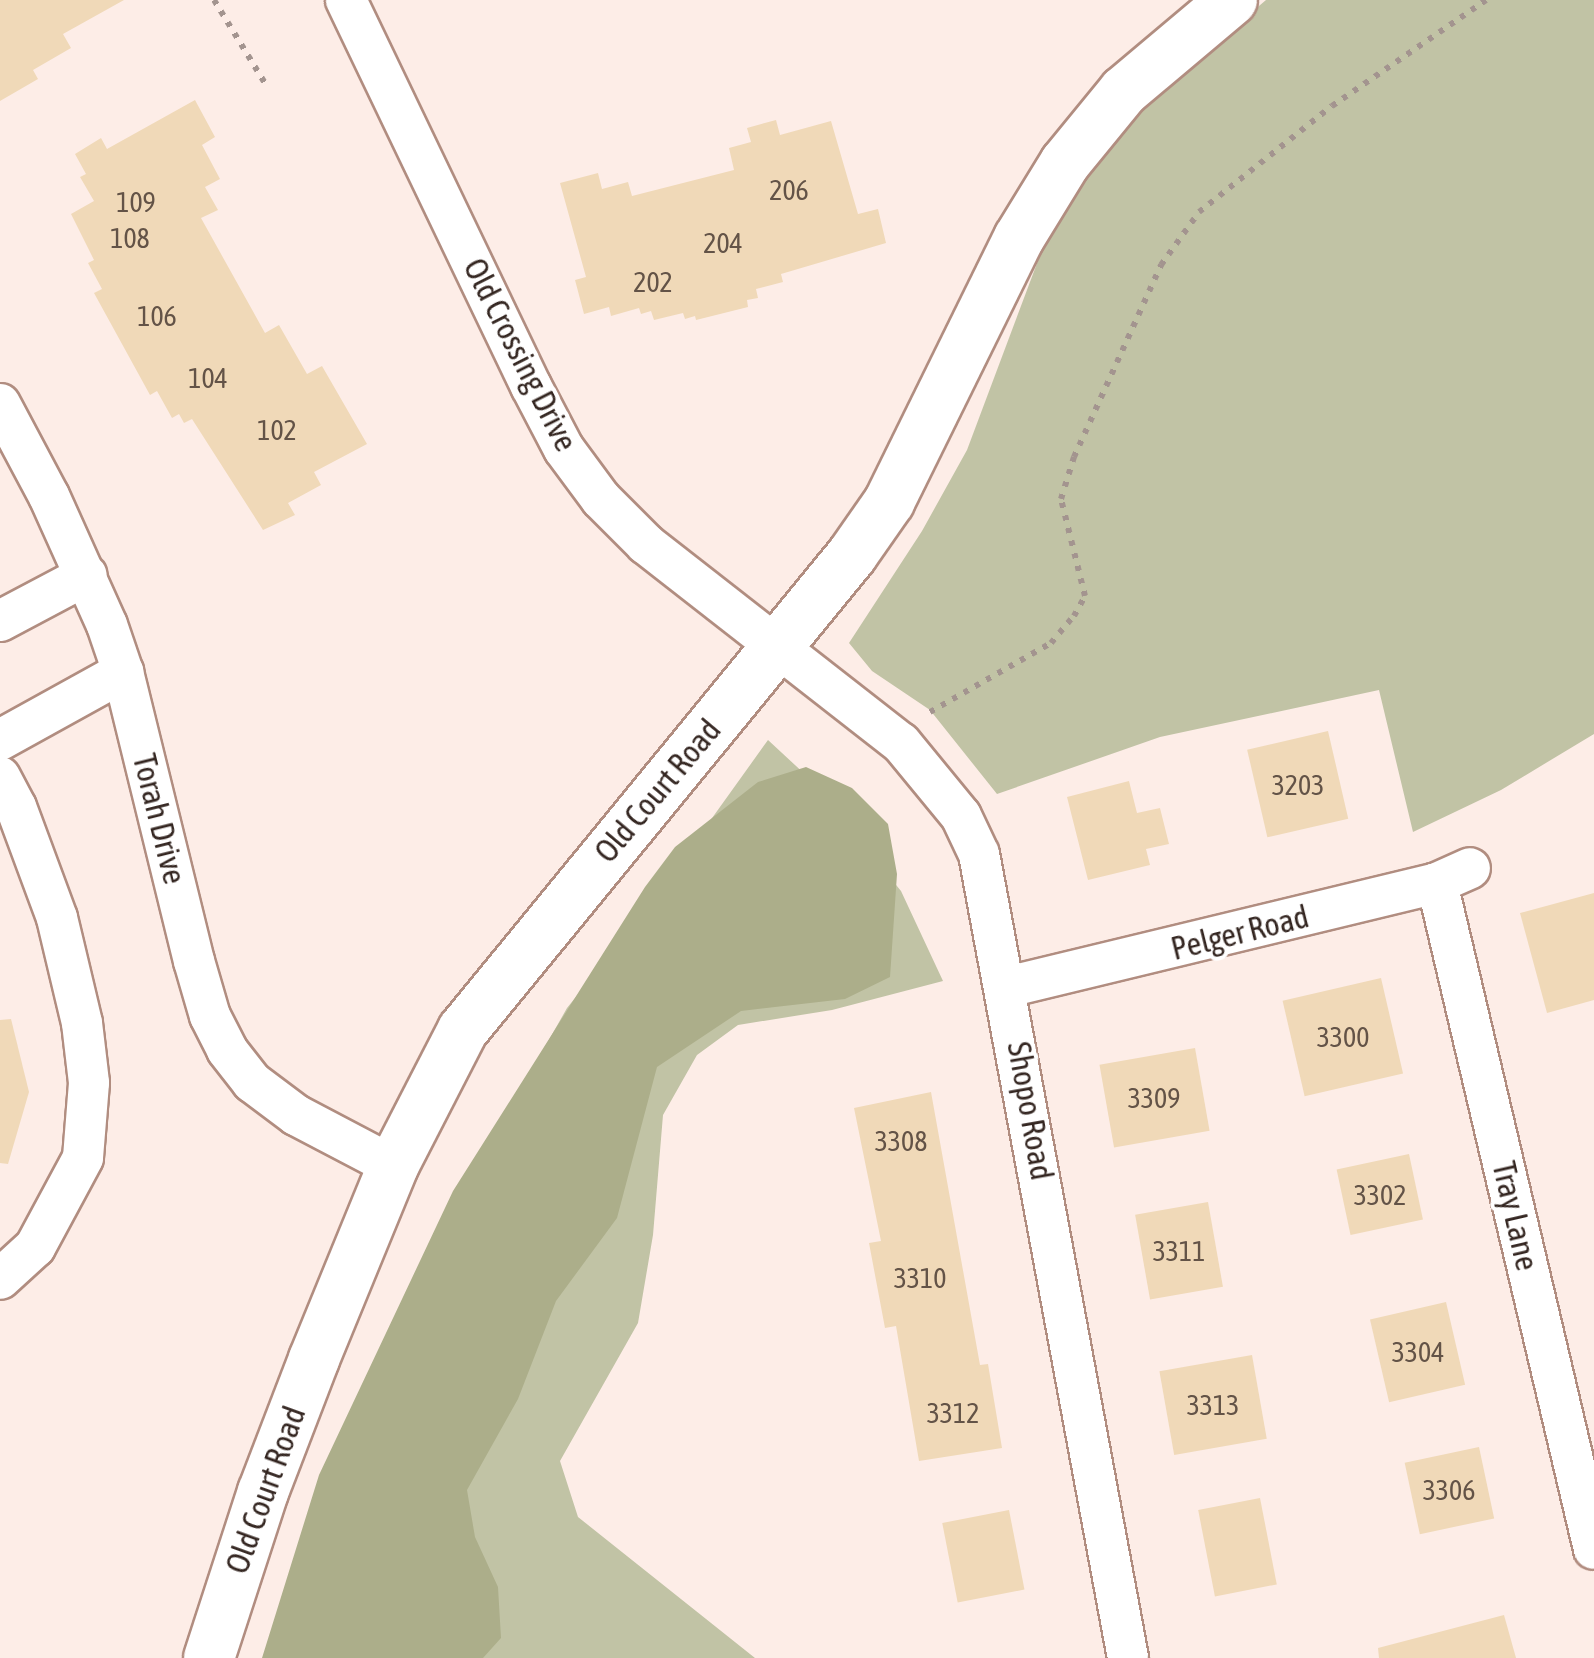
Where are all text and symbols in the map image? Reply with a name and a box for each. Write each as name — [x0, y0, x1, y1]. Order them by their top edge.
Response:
house number: 206 — [769, 173, 809, 207]
house number: 109 — [116, 185, 156, 219]
house number: 108 — [110, 221, 150, 255]
house number: 204 — [703, 226, 743, 260]
street label: Old Crossing Drive — [455, 252, 585, 458]
house number: 202 — [633, 265, 673, 299]
house number: 106 — [137, 299, 177, 333]
house number: 104 — [188, 361, 228, 395]
house number: 102 — [257, 413, 297, 447]
street label: Old Court Road — [587, 712, 729, 870]
street label: Torah Drive — [124, 750, 194, 888]
house number: 3203 — [1272, 768, 1324, 802]
street label: Pelger Road — [1167, 897, 1313, 969]
house number: 3300 — [1317, 1020, 1369, 1054]
street label: Shopo Road — [999, 1039, 1061, 1183]
house number: 3309 — [1128, 1081, 1180, 1115]
house number: 3308 — [875, 1124, 927, 1158]
street label: Tray Lane — [1484, 1158, 1546, 1274]
house number: 3302 — [1354, 1178, 1406, 1212]
house number: 3311 — [1153, 1234, 1205, 1268]
house number: 3310 — [894, 1261, 946, 1295]
house number: 3304 — [1392, 1335, 1444, 1369]
house number: 3313 — [1187, 1388, 1239, 1422]
house number: 3312 — [927, 1396, 979, 1430]
street label: Old Court Road — [218, 1401, 314, 1579]
house number: 3306 — [1423, 1473, 1475, 1507]

